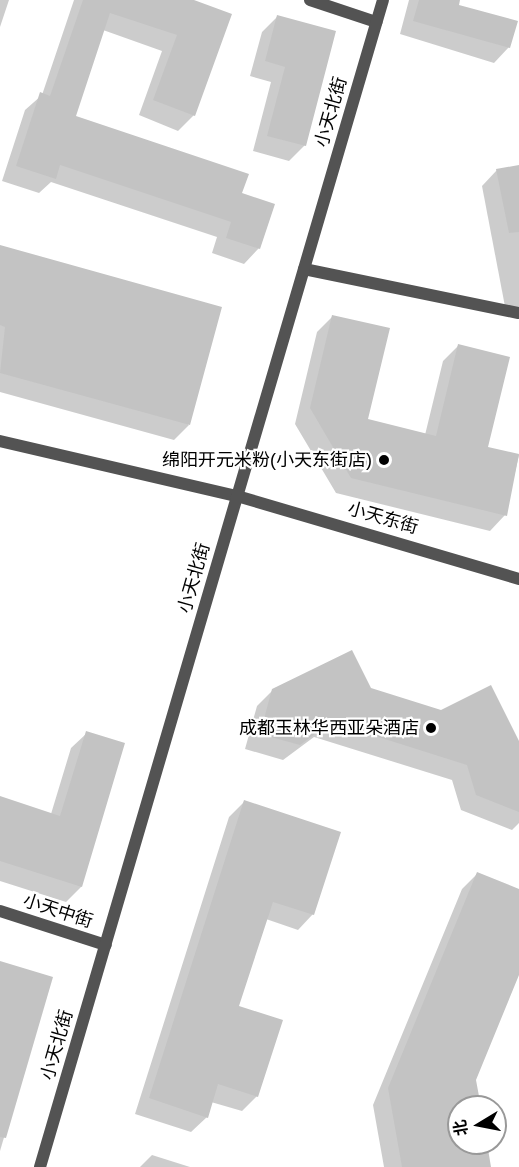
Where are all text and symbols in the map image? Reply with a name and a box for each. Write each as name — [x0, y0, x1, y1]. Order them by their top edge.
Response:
street label: 小天北街 — [311, 74, 351, 150]
place label: 绵阳开元米粉(小天东街店) — [162, 449, 372, 471]
marker: 绵阳开元米粉(小天东街店) — [377, 453, 391, 467]
street label: 小天东街 — [345, 498, 421, 538]
street label: 小天北街 — [174, 540, 214, 616]
place label: 成都玉林华西亚朵酒店 — [239, 717, 419, 739]
marker: 成都玉林华西亚朵酒店 — [424, 721, 438, 735]
street label: 小天中街 — [20, 890, 96, 932]
street label: 小天北街 — [37, 1007, 77, 1083]
north arrow — [447, 1095, 507, 1155]
text: 北 — [451, 1119, 471, 1137]

